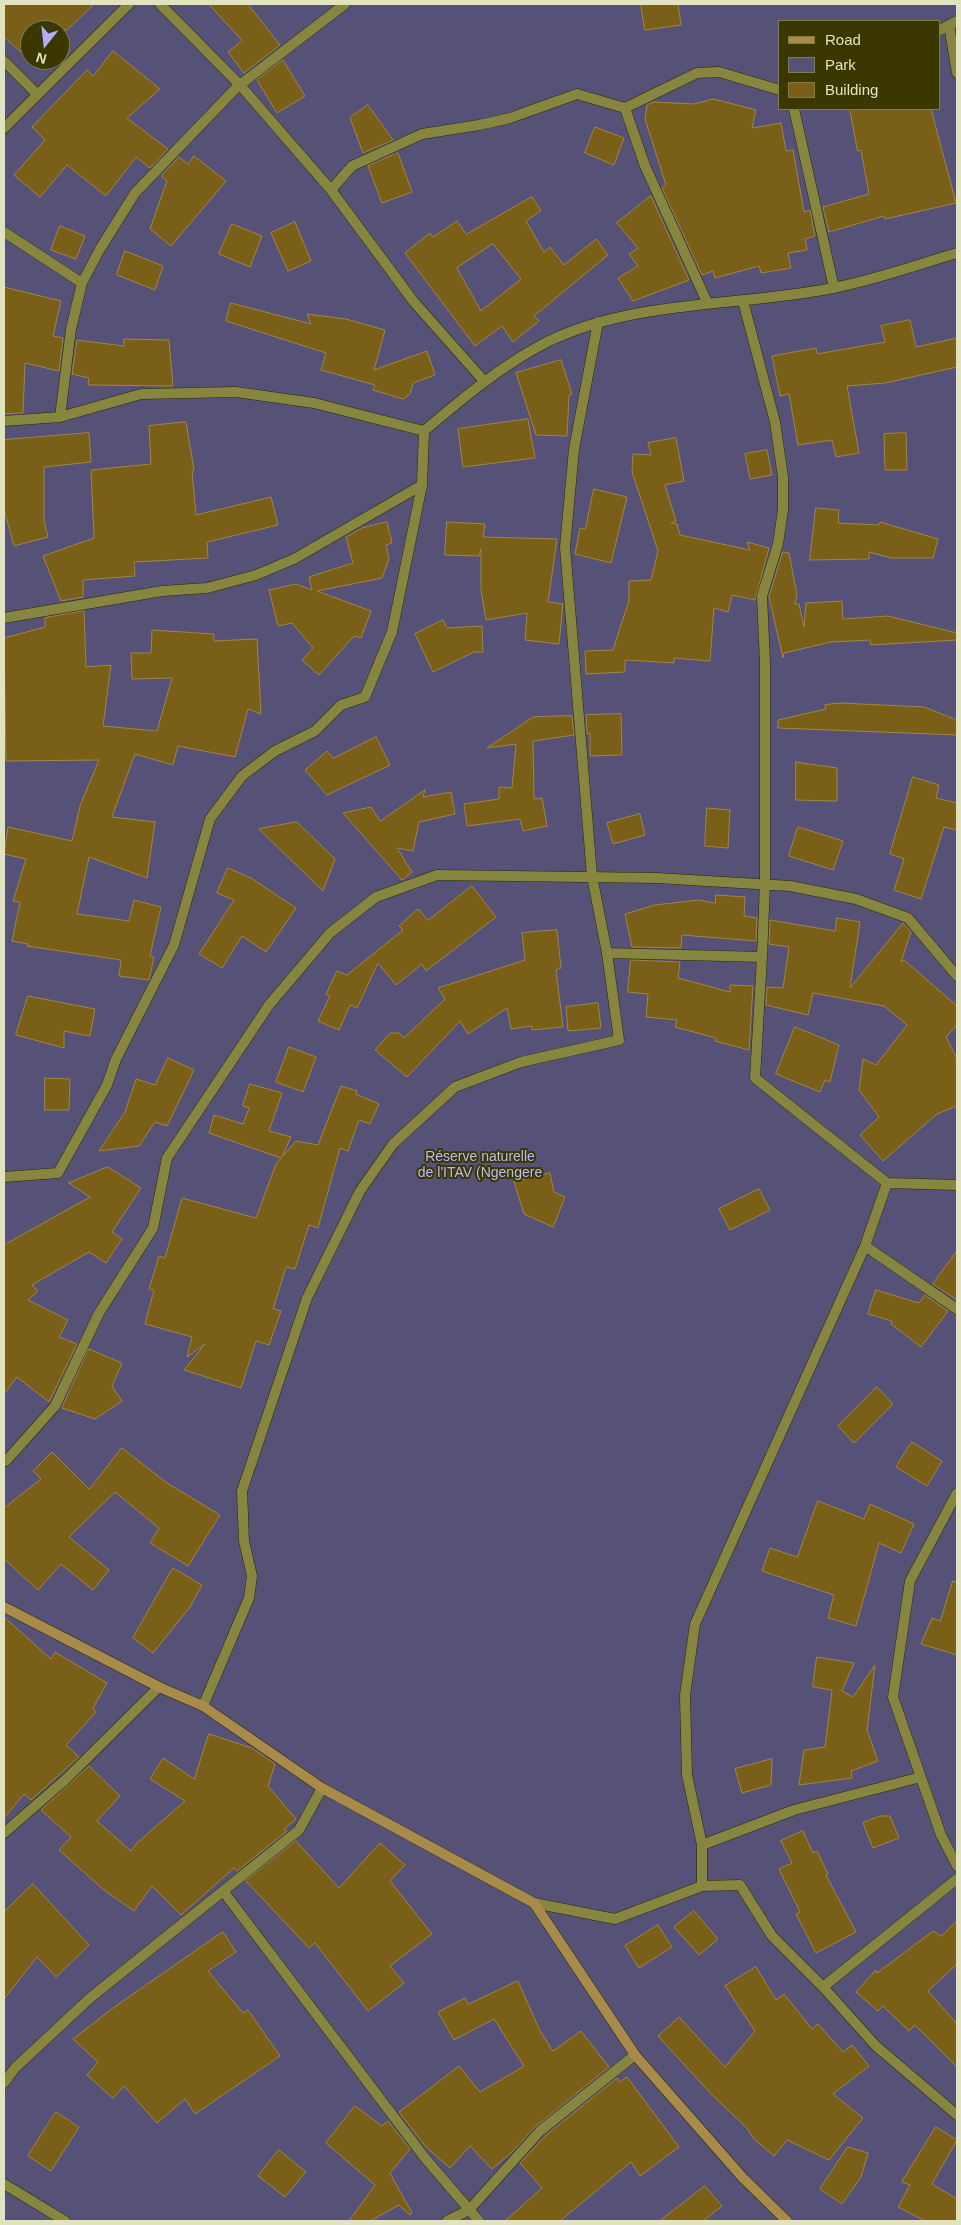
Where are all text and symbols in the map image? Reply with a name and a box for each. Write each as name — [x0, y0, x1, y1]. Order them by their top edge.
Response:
north arrow — [20, 20, 70, 70]
legend — [778, 20, 941, 110]
text: Road — [825, 31, 861, 48]
text: N — [34, 49, 48, 68]
text: Park — [825, 56, 856, 73]
text: Building — [825, 81, 878, 98]
park label: Réserve naturelle de l'ITAV (Ngengere — [418, 1149, 542, 1182]

